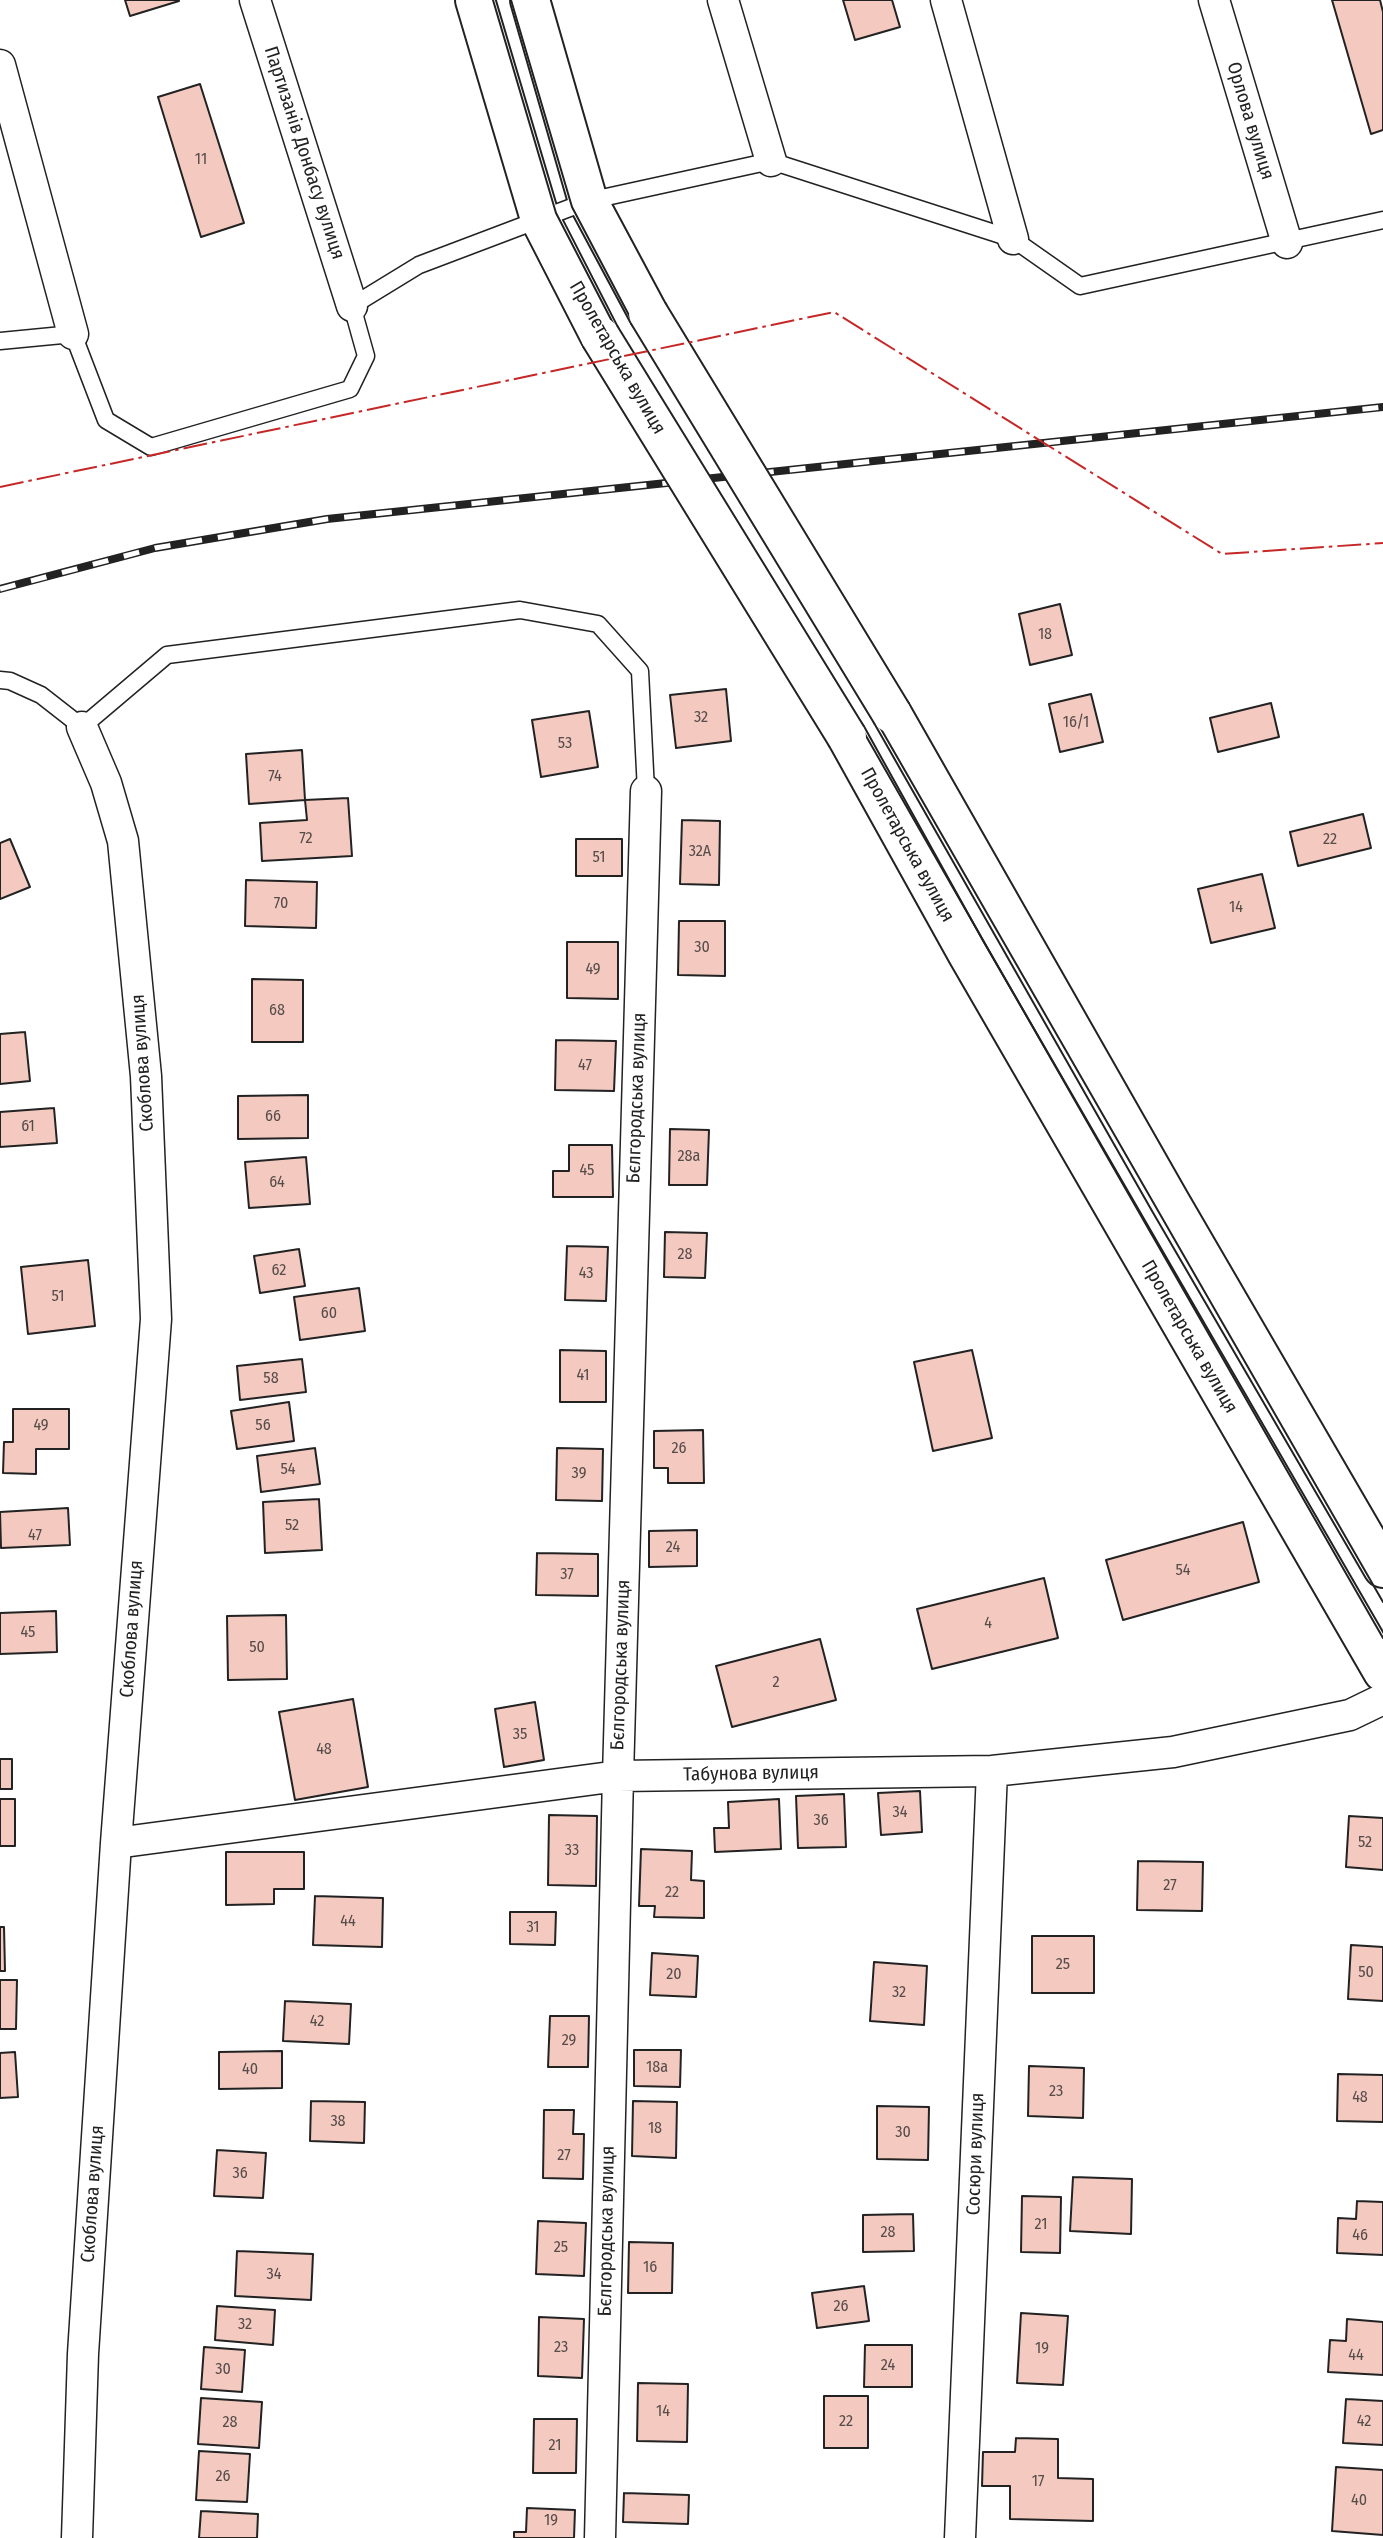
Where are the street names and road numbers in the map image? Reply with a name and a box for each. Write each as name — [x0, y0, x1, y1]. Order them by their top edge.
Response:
street label: Партизанів Донбасу вулиця — [259, 44, 349, 262]
street label: Орлова вулиця — [1221, 59, 1279, 183]
street label: Пролетарська вулиця — [564, 277, 670, 439]
street label: Пролетарська вулиця — [855, 764, 959, 926]
street label: Скоблова вулиця — [127, 994, 159, 1132]
street label: Бєлгородська вулиця — [623, 1012, 651, 1184]
street label: Пролетарська вулиця — [1136, 1256, 1242, 1418]
street label: Скоблова вулиця — [116, 1560, 148, 1698]
street label: Бєлгородська вулиця — [607, 1579, 635, 1751]
street label: Табунова вулиця — [683, 1761, 819, 1787]
street label: Сосюри вулиця — [962, 2092, 990, 2216]
street label: Скоблова вулиця — [77, 2125, 109, 2263]
street label: Бєлгородська вулиця — [594, 2145, 620, 2317]

